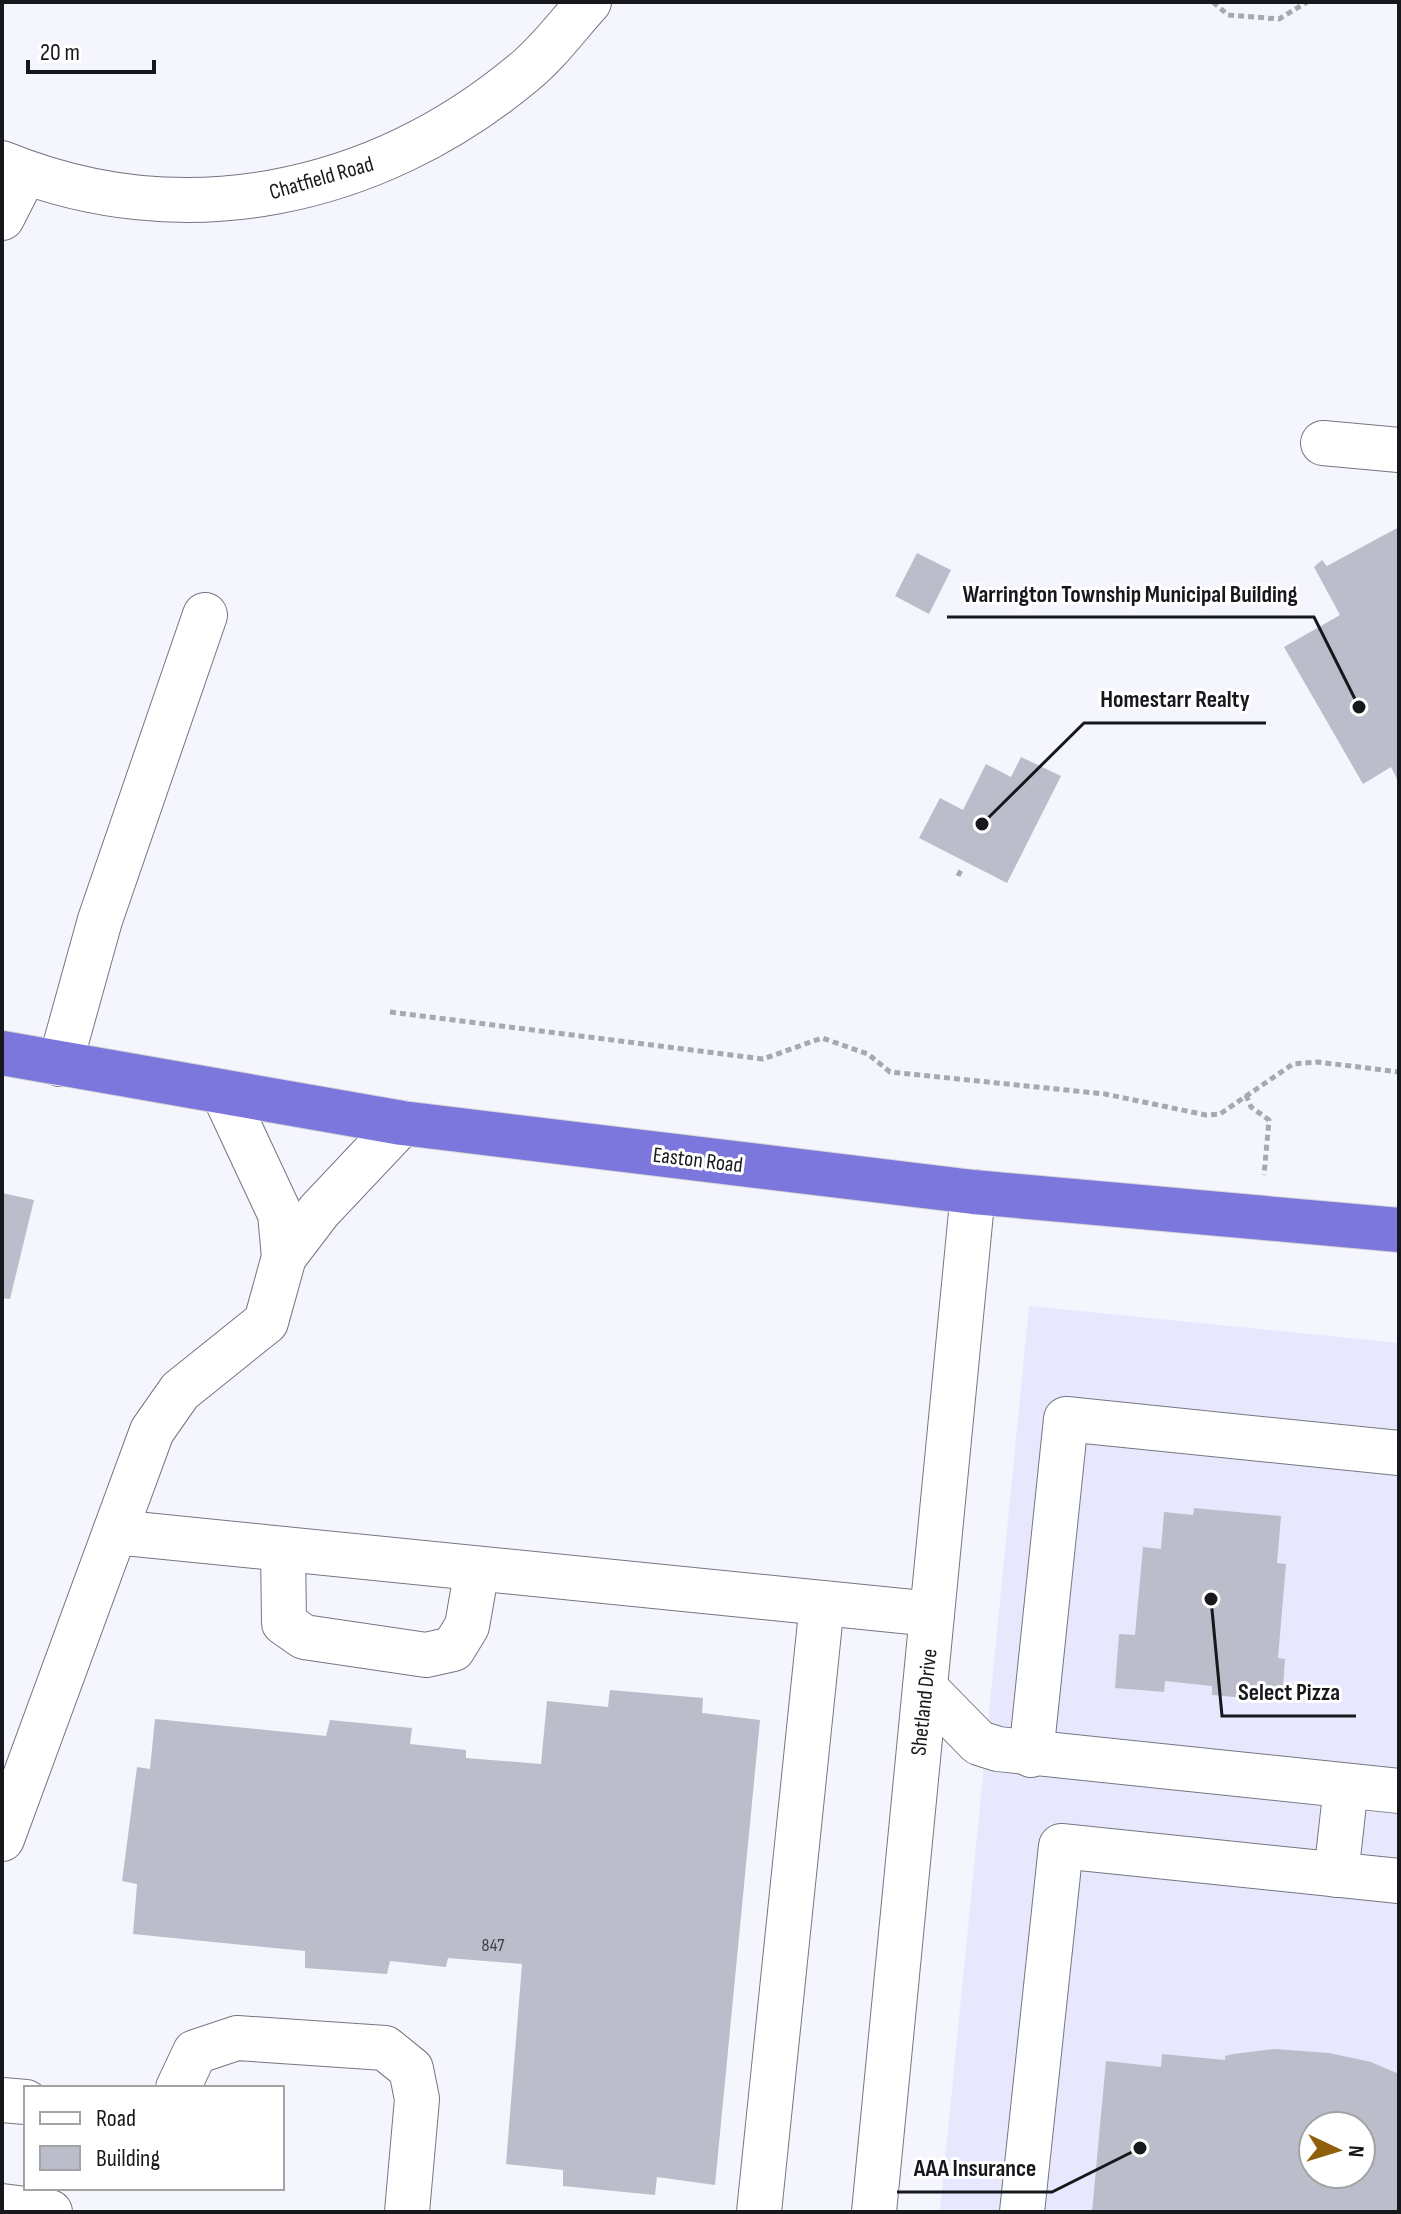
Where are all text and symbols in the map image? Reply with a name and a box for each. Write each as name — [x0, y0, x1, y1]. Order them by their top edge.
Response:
scale bar — [28, 24, 154, 74]
text: 20 m — [40, 38, 80, 67]
street label: Chatfield Road — [266, 151, 377, 206]
callout: Warrington Township Municipal Building — [947, 569, 1314, 617]
text: Warrington Township Municipal Building — [962, 580, 1298, 609]
callout: Homestarr Realty — [1084, 675, 1266, 723]
text: Homestarr Realty — [1100, 685, 1250, 714]
street label: Easton Road — [651, 1142, 744, 1179]
street label: Shetland Drive — [905, 1647, 944, 1757]
callout: Select Pizza — [1222, 1668, 1356, 1716]
text: Select Pizza — [1238, 1678, 1340, 1707]
house number: 847 — [482, 1935, 505, 1956]
legend — [24, 2086, 284, 2190]
text: Road — [96, 2104, 136, 2133]
north arrow — [1297, 2110, 1377, 2190]
text: Building — [96, 2144, 160, 2173]
callout: AAA Insurance — [897, 2144, 1052, 2192]
text: N — [1342, 2144, 1369, 2158]
text: AAA Insurance — [913, 2154, 1036, 2183]

